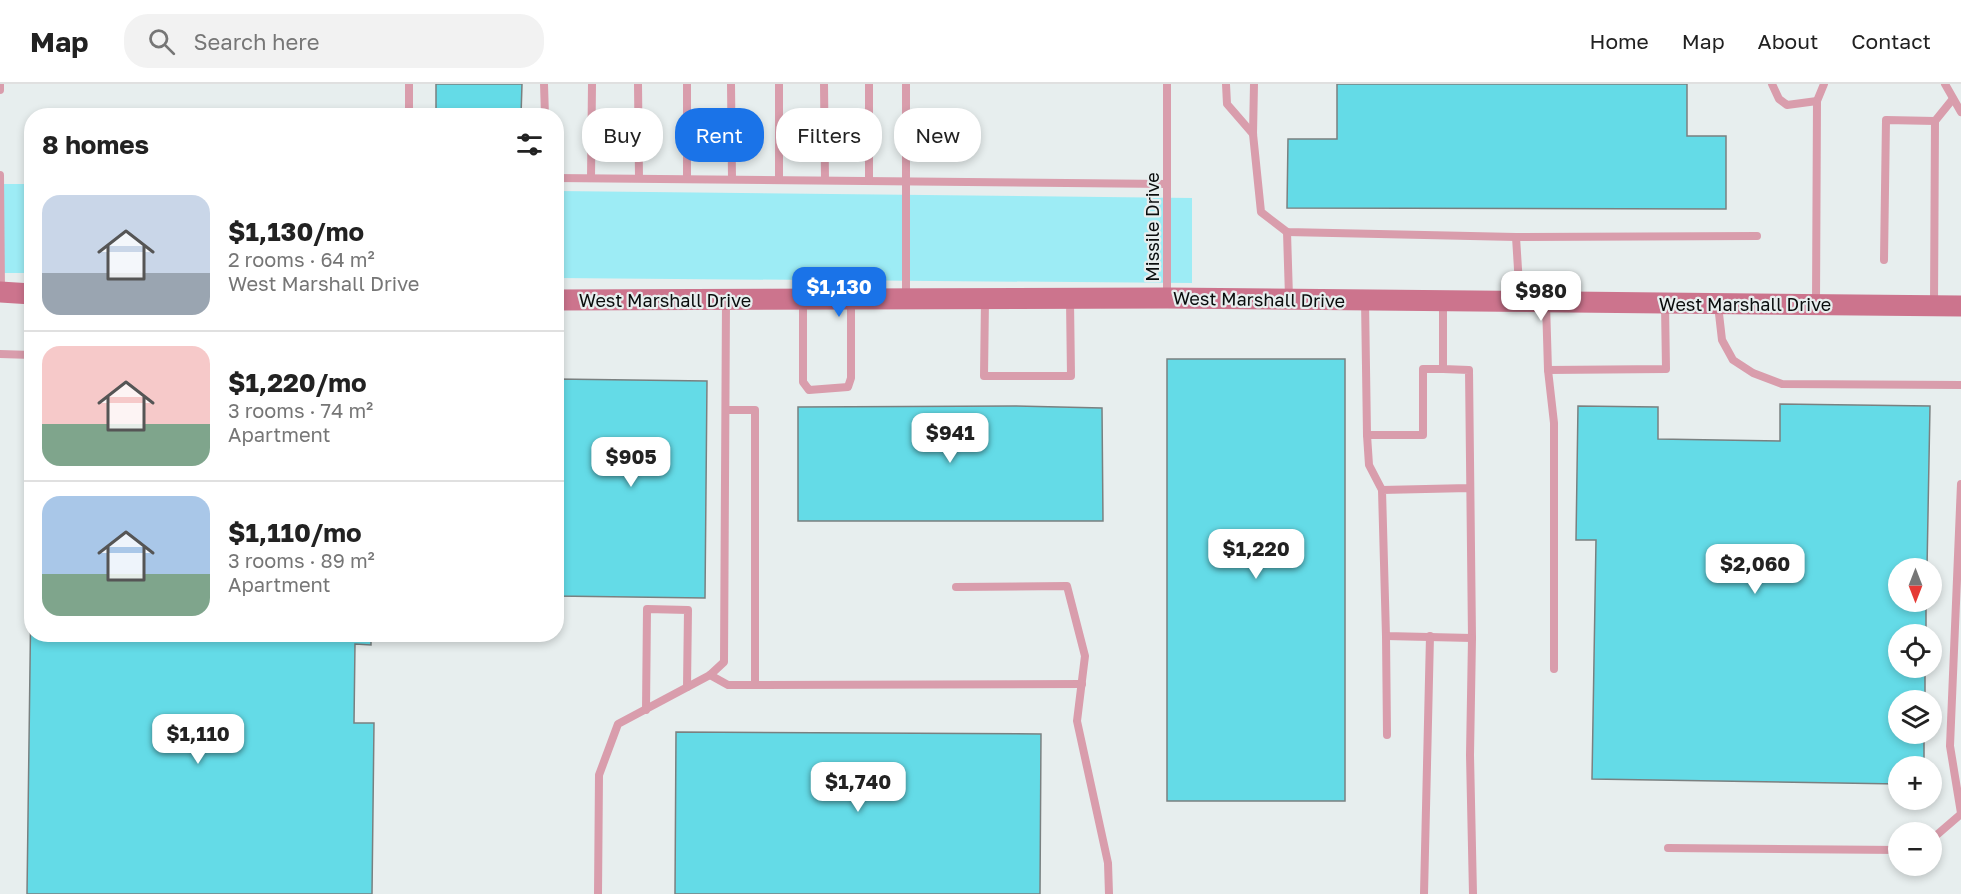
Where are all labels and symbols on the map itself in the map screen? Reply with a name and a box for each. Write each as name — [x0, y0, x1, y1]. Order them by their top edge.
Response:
street label: Missile Drive — [1141, 172, 1163, 282]
pin: $1,130 — [790, 267, 888, 318]
pin: $980 — [1505, 271, 1577, 322]
street label: West Marshall Drive — [1173, 286, 1345, 312]
street label: West Marshall Drive — [579, 289, 751, 311]
street label: West Marshall Drive — [1659, 293, 1831, 315]
pin: $941 — [914, 413, 986, 464]
pin: $905 — [595, 437, 667, 488]
pin: $1,220 — [1207, 529, 1305, 580]
pin: $2,060 — [1706, 544, 1804, 595]
north arrow — [1888, 558, 1942, 612]
pin: $1,110 — [149, 714, 247, 765]
pin: $1,740 — [809, 762, 907, 813]

